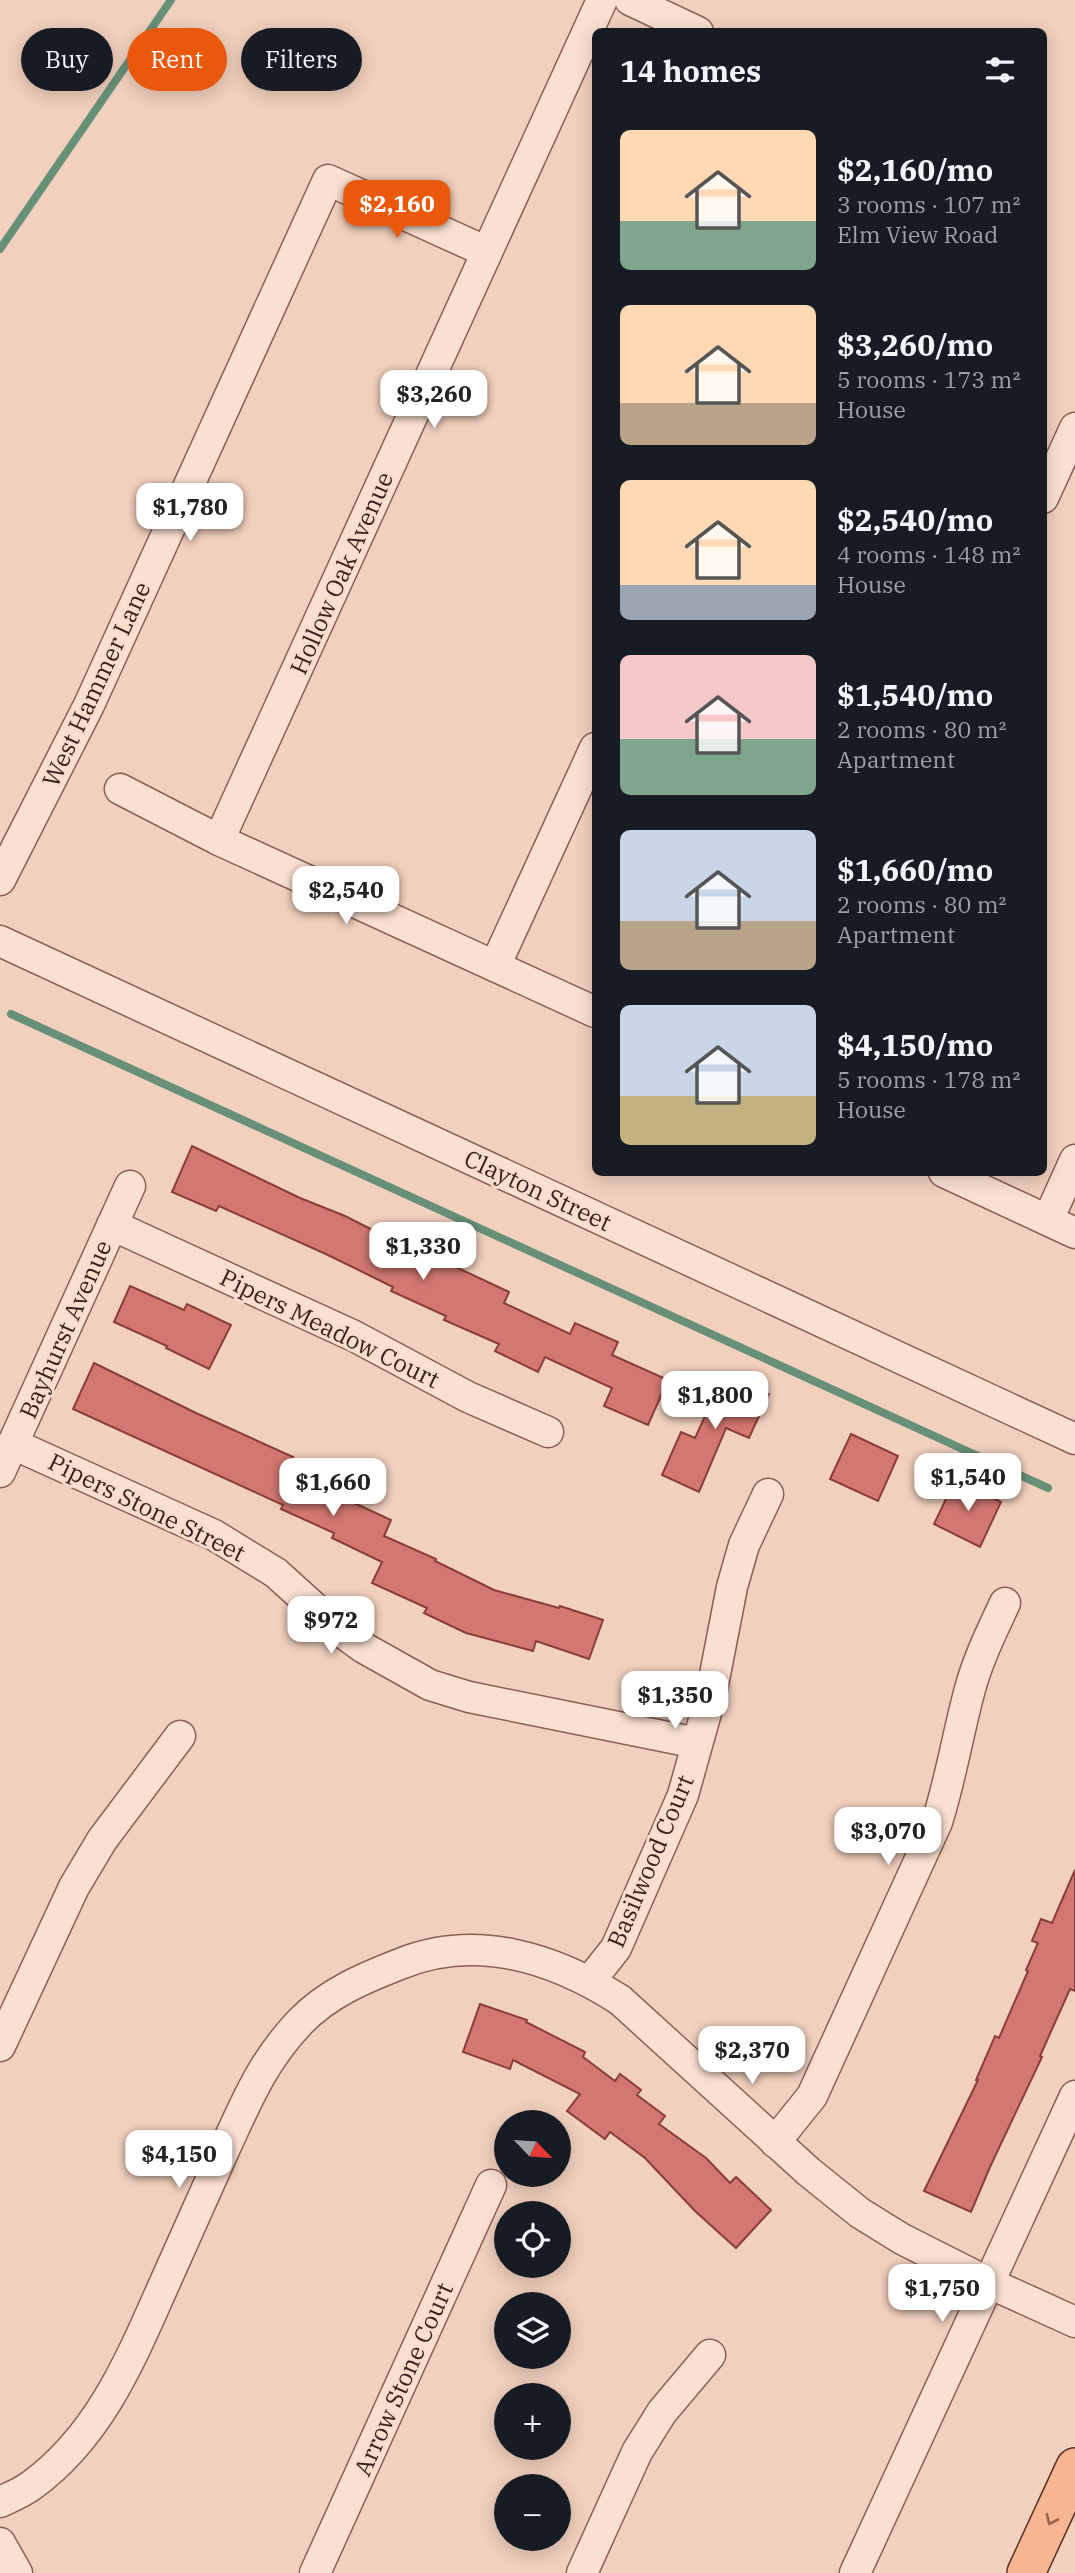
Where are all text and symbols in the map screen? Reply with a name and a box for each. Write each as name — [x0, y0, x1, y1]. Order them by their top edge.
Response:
chip: Buy — [21, 28, 113, 91]
chip: Rent — [127, 28, 227, 91]
chip: Filters — [241, 28, 362, 91]
text: 14 homes — [620, 51, 761, 90]
icon: filters — [981, 51, 1019, 89]
text: $2,160/mo — [837, 150, 993, 189]
icon: home — [676, 158, 760, 242]
pin: $2,160 — [340, 180, 454, 240]
text: $2,160 — [359, 188, 435, 218]
text: 3 rooms · 107 m² — [837, 189, 1020, 219]
text: Elm View Road — [837, 219, 998, 249]
text: $3,260/mo — [837, 325, 993, 364]
icon: home — [676, 333, 760, 417]
text: 5 rooms · 173 m² — [837, 364, 1020, 394]
pin: $3,260 — [377, 370, 491, 430]
text: $3,260 — [396, 378, 472, 408]
text: House — [837, 394, 906, 424]
street label: Hollow Oak Avenue — [282, 467, 400, 679]
pin: $1,780 — [133, 484, 247, 543]
text: $1,780 — [152, 491, 228, 521]
text: $2,540/mo — [837, 500, 993, 539]
icon: home — [676, 508, 760, 592]
text: 4 rooms · 148 m² — [837, 539, 1020, 569]
text: House — [837, 569, 906, 599]
street label: West Hammer Lane — [34, 576, 158, 792]
text: $1,540/mo — [837, 675, 993, 714]
icon: home — [676, 683, 760, 767]
text: 2 rooms · 80 m² — [837, 714, 1007, 744]
text: Apartment — [837, 744, 955, 774]
text: $1,660/mo — [837, 850, 993, 889]
icon: home — [676, 858, 760, 942]
pin: $2,540 — [289, 866, 403, 926]
text: $2,540 — [308, 874, 384, 904]
text: 2 rooms · 80 m² — [837, 889, 1007, 919]
text: Apartment — [837, 919, 955, 949]
text: $4,150/mo — [837, 1025, 993, 1064]
icon: home — [676, 1033, 760, 1117]
text: 5 rooms · 178 m² — [837, 1064, 1020, 1094]
text: House — [837, 1094, 906, 1124]
street label: Clayton Street — [459, 1142, 617, 1238]
pin: $1,330 — [366, 1222, 480, 1282]
text: $1,330 — [385, 1230, 461, 1260]
street label: Bayhurst Avenue — [11, 1235, 119, 1423]
street label: Pipers Meadow Court — [215, 1261, 445, 1395]
pin: $1,800 — [658, 1372, 772, 1431]
text: $1,800 — [677, 1379, 753, 1409]
street label: Pipers Stone Street — [43, 1445, 251, 1569]
pin: $1,540 — [911, 1454, 1025, 1513]
pin: $1,660 — [276, 1458, 390, 1518]
text: $1,540 — [930, 1461, 1006, 1491]
text: $1,660 — [295, 1466, 371, 1496]
pin: $972 — [290, 1596, 372, 1656]
text: $972 — [303, 1604, 359, 1634]
pin: $1,350 — [618, 1672, 732, 1731]
text: $1,350 — [637, 1679, 713, 1709]
street label: Basilwood Court — [599, 1770, 701, 1952]
pin: $3,070 — [831, 1808, 945, 1867]
text: $3,070 — [850, 1815, 926, 1845]
pin: $2,370 — [695, 2026, 809, 2086]
text: $2,370 — [714, 2034, 790, 2064]
north arrow — [494, 2110, 570, 2188]
map controls — [494, 2110, 571, 2551]
pin: $4,150 — [122, 2130, 236, 2190]
text: $4,150 — [141, 2138, 217, 2168]
button: locate — [494, 2201, 571, 2278]
pin: $1,750 — [885, 2264, 999, 2324]
text: $1,750 — [904, 2272, 980, 2302]
street label: Arrow Stone Court — [346, 2277, 460, 2481]
button: layers — [494, 2292, 571, 2369]
button: + — [494, 2383, 571, 2460]
button: − — [494, 2474, 571, 2551]
one-way arrow — [1045, 2513, 1059, 2525]

